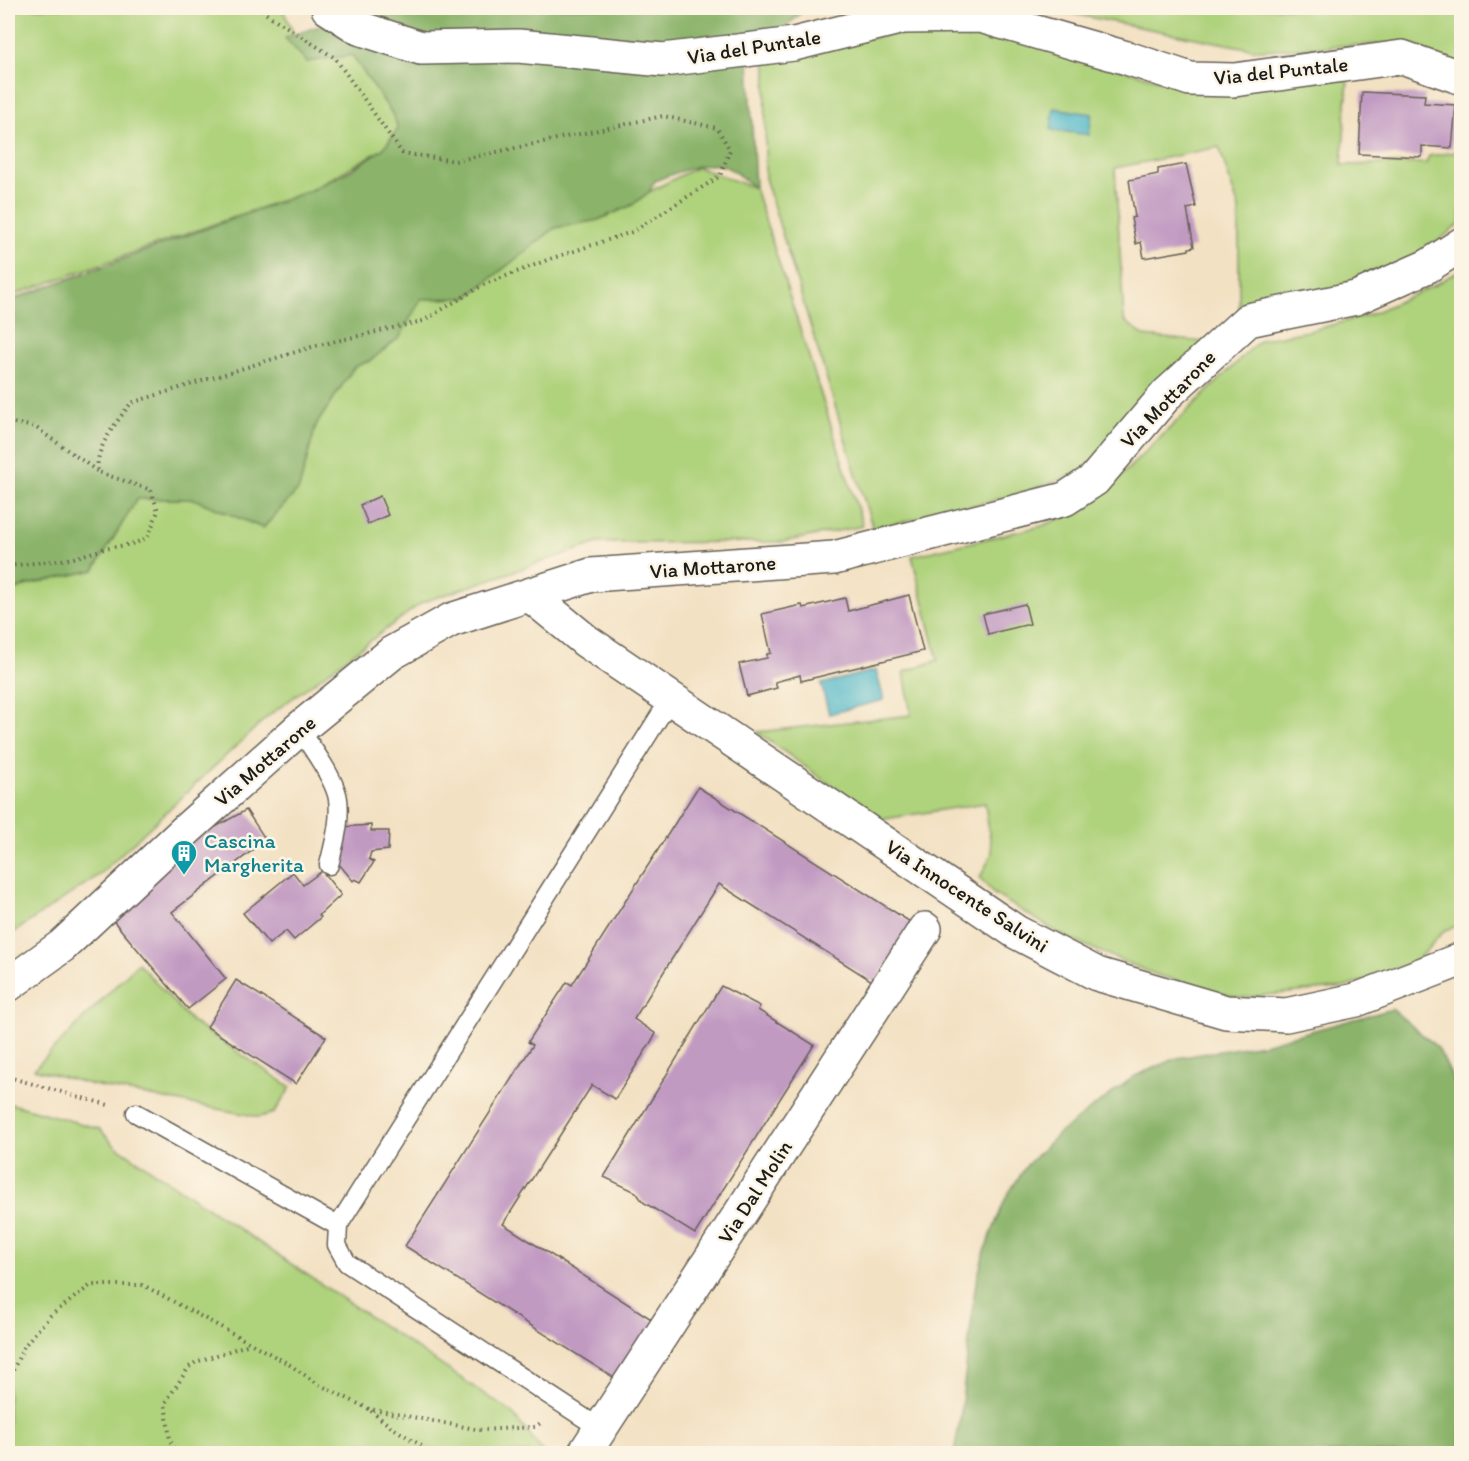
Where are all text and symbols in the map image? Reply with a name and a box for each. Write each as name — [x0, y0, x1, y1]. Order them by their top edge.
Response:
street label: Via del Puntale — [685, 24, 823, 69]
street label: Via del Puntale — [1213, 51, 1349, 90]
street label: Via Mottarone — [1115, 344, 1221, 453]
street label: Via Mottarone — [649, 550, 777, 583]
street label: Via Mottarone — [209, 710, 321, 812]
place label: Cascina Margherita — [204, 828, 304, 877]
street label: Via Innocente Salvini — [881, 834, 1053, 958]
building icon: Cascina Margherita — [169, 838, 199, 876]
street label: Via Dal Molin — [712, 1135, 797, 1248]

